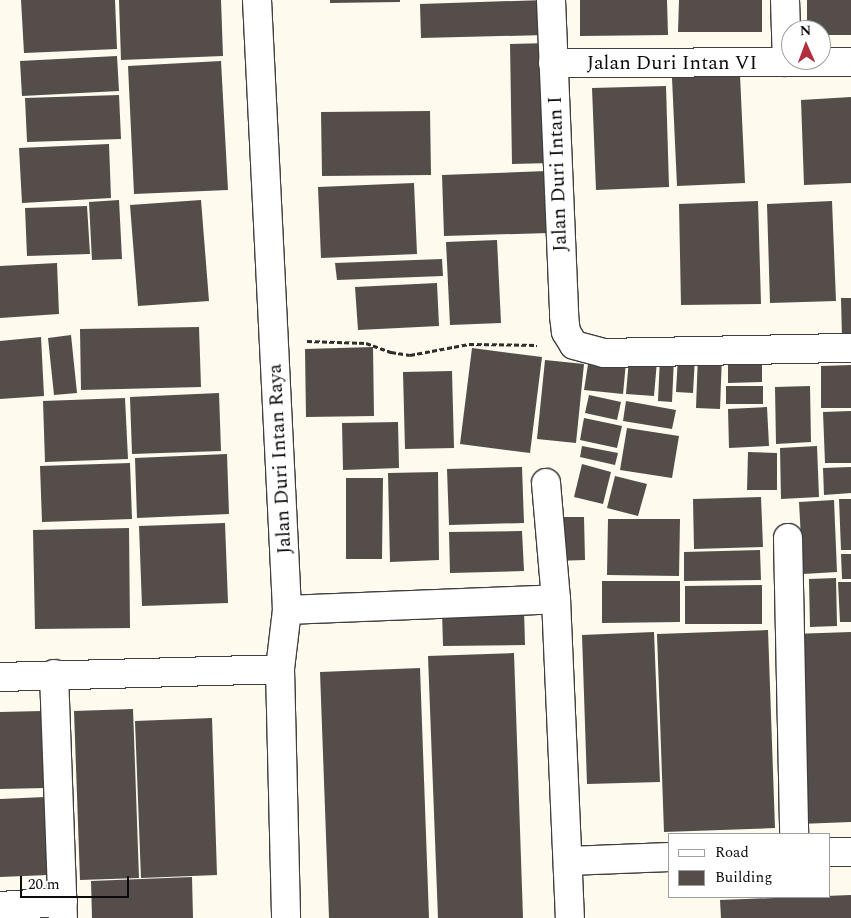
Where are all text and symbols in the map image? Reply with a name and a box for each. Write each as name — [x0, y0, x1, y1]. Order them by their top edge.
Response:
north arrow — [781, 20, 831, 70]
text: N — [799, 20, 812, 41]
street label: Jalan Duri Intan VI — [587, 51, 757, 75]
street label: Jalan Duri Intan I — [543, 96, 573, 252]
street label: Jalan Duri Intan Raya — [263, 363, 297, 555]
legend — [668, 833, 831, 898]
text: Road — [715, 841, 749, 864]
scale bar — [22, 866, 131, 898]
text: Building — [715, 866, 772, 889]
text: 20 m — [28, 873, 60, 896]

